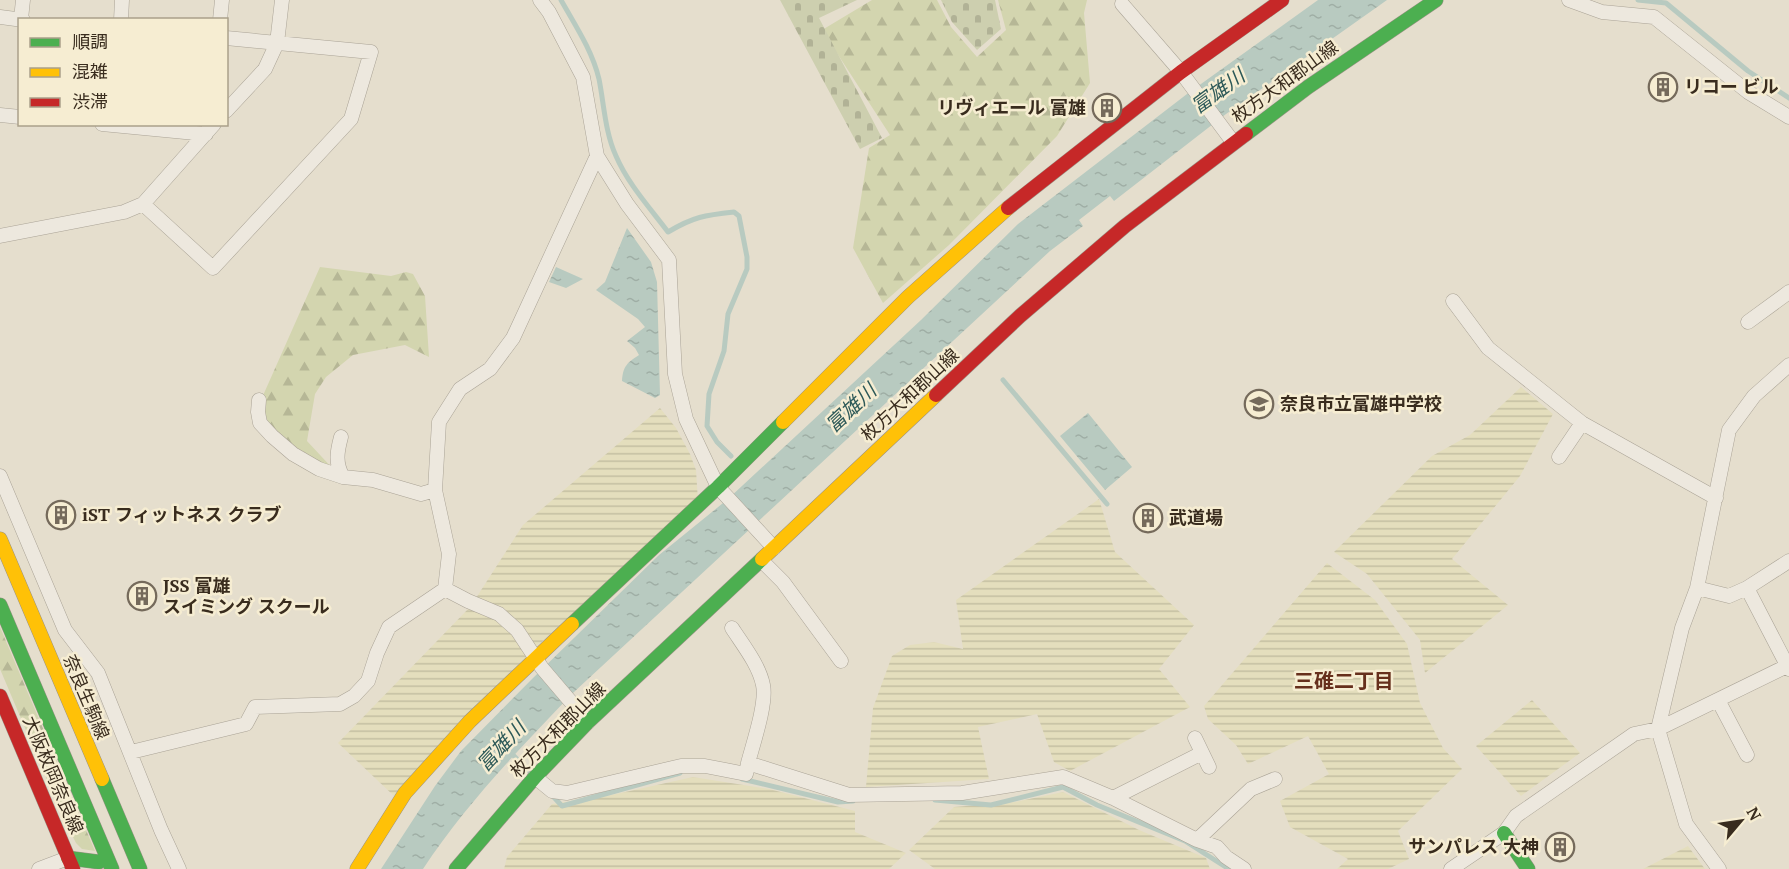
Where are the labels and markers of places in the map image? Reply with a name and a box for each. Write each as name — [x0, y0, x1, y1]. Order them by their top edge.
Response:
building icon: リコー ビル — [1647, 71, 1679, 103]
place label: リコー ビル — [1684, 74, 1779, 98]
building icon: リヴィエール 富雄 — [1091, 92, 1123, 124]
place label: リヴィエール 富雄 — [937, 95, 1086, 119]
school or university icon: 奈良市立富雄中学校 — [1243, 388, 1275, 420]
place label: 奈良市立富雄中学校 — [1280, 391, 1442, 415]
building icon: iST フィットネス クラブ — [45, 499, 77, 531]
place label: iST フィットネス クラブ — [82, 502, 281, 526]
building icon: 武道場 — [1132, 502, 1164, 534]
place label: 武道場 — [1169, 505, 1223, 529]
place label: JSS 富雄 スイミング スクール — [163, 573, 330, 618]
building icon: JSS 富雄 スイミング スクール — [126, 580, 158, 612]
building icon: サンパレス 大神 — [1544, 831, 1576, 863]
place label: サンパレス 大神 — [1408, 834, 1539, 858]

